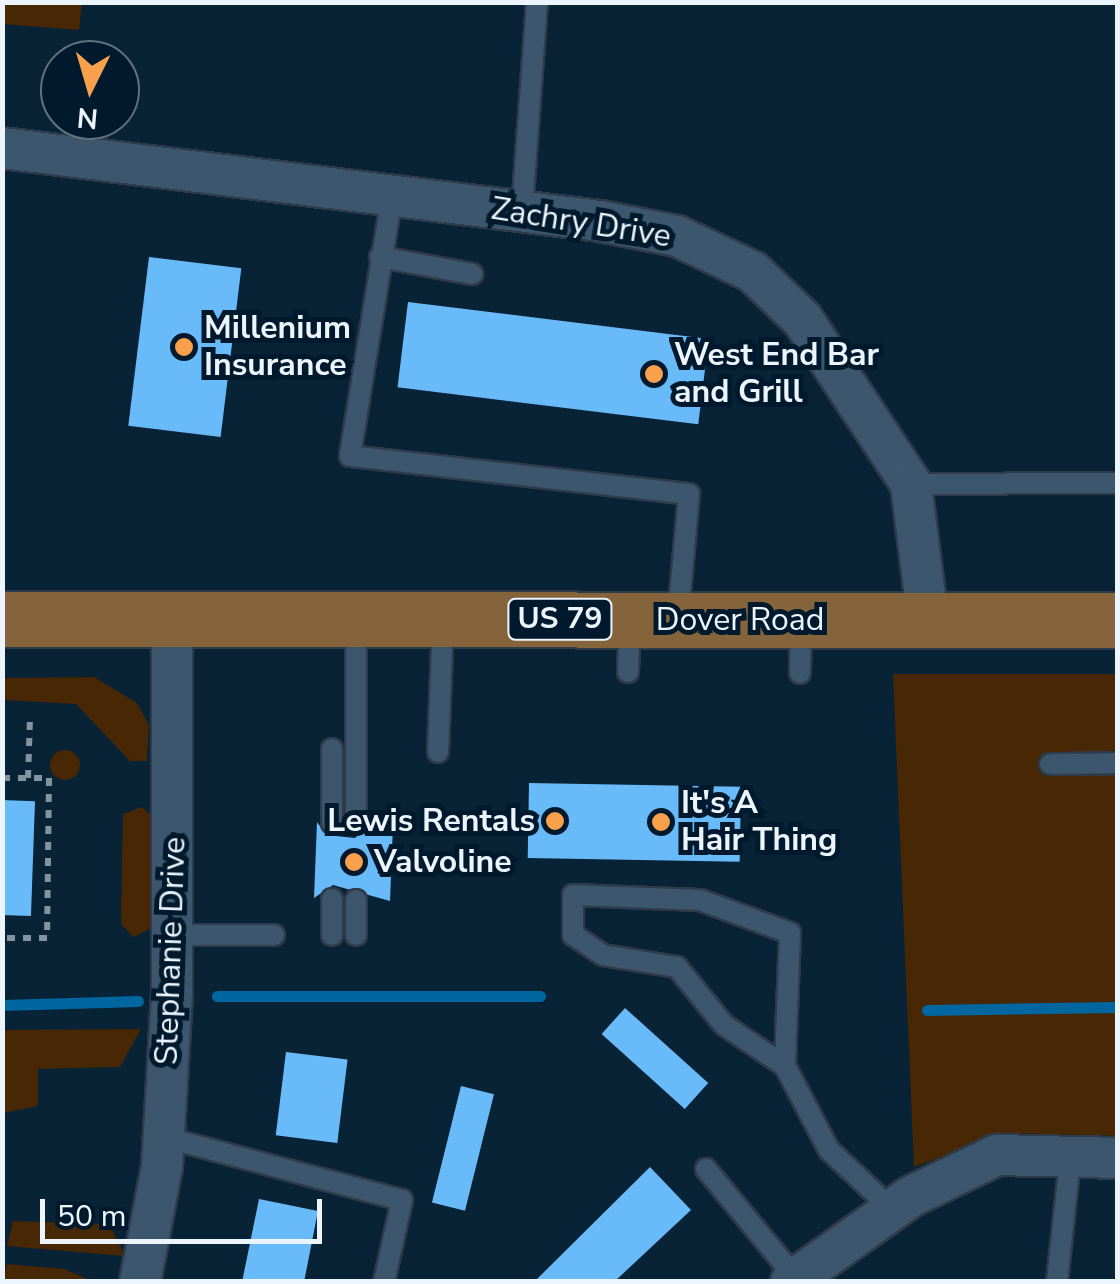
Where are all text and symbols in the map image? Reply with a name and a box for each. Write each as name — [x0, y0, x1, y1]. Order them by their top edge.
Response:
north arrow — [40, 40, 140, 140]
text: N — [75, 98, 100, 138]
street label: Zachry Drive — [488, 190, 674, 256]
place label: Millenium Insurance — [204, 310, 351, 385]
marker: Millenium Insurance — [173, 336, 195, 358]
place label: West End Bar and Grill — [674, 337, 879, 412]
marker: West End Bar and Grill — [643, 363, 665, 385]
road number: US 79 — [505, 594, 615, 644]
street label: Dover Road — [656, 601, 824, 639]
place label: It's A Hair Thing — [681, 785, 837, 860]
place label: Lewis Rentals — [327, 802, 535, 840]
marker: Lewis Rentals — [544, 810, 566, 832]
marker: It's A Hair Thing — [650, 811, 672, 833]
street label: Stephanie Drive — [148, 836, 194, 1066]
place label: Valvoline — [374, 843, 512, 881]
marker: Valvoline — [343, 851, 365, 873]
scale bar — [45, 1179, 328, 1241]
text: 50 m — [57, 1196, 126, 1237]

